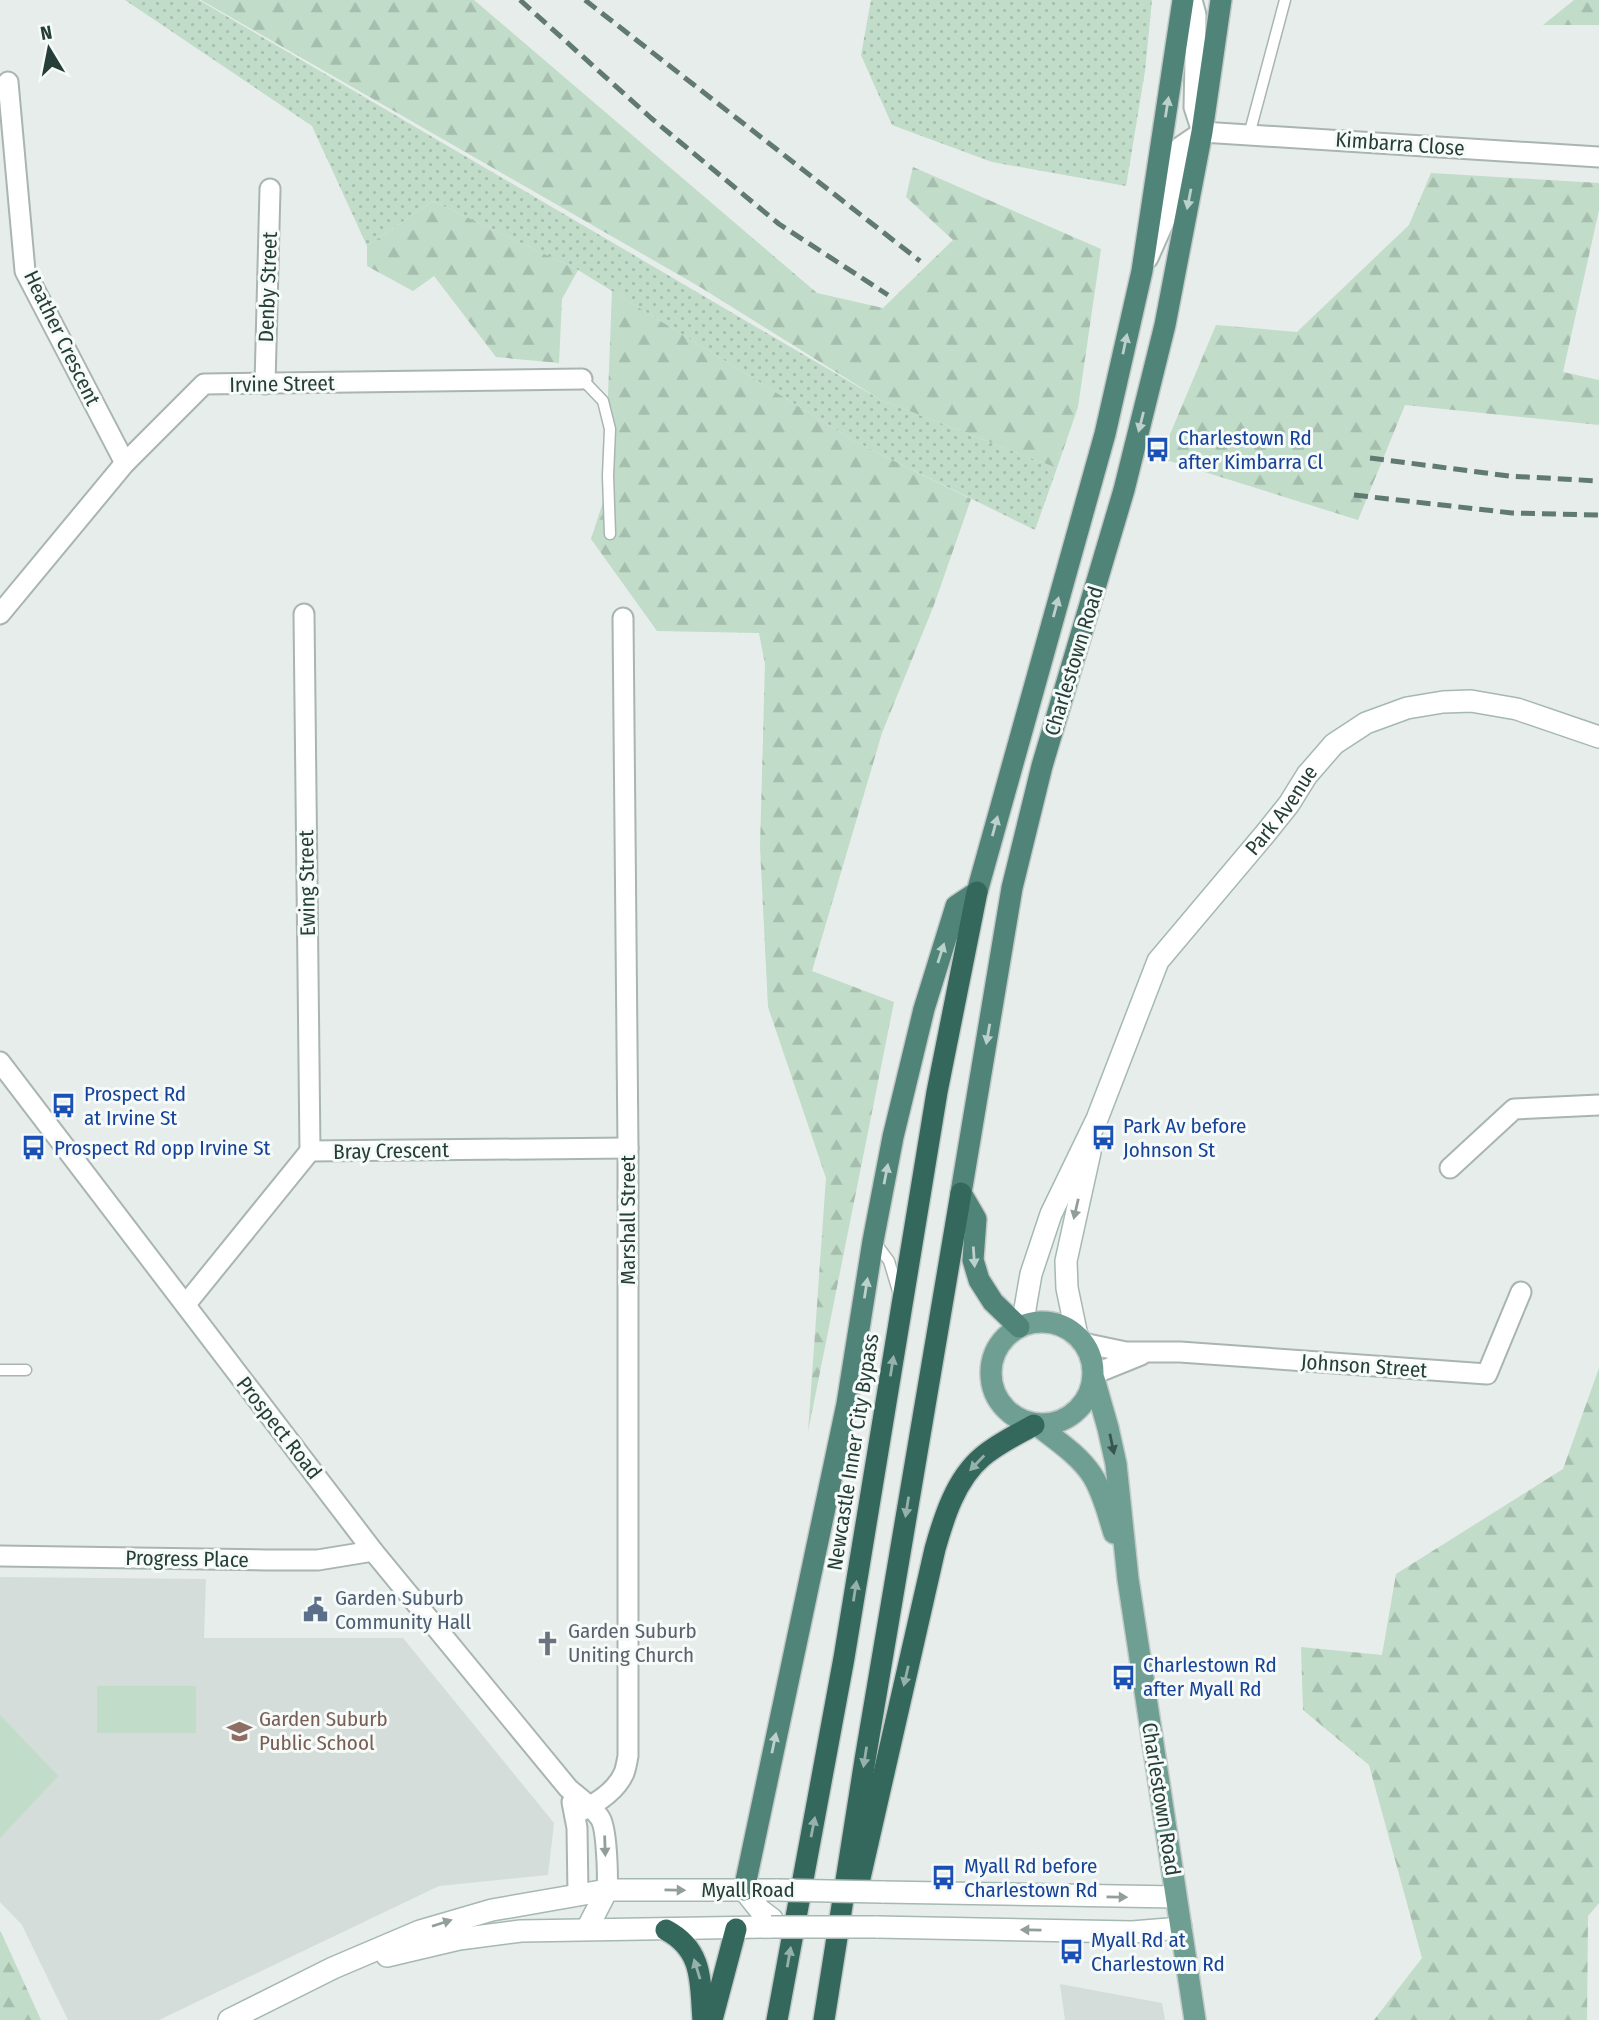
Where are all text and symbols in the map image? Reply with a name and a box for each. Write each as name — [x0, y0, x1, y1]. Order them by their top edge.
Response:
north arrow — [14, 14, 84, 84]
text: N — [39, 20, 54, 45]
one-way arrow — [1162, 95, 1173, 117]
street label: Kimbarra Close — [1335, 127, 1465, 161]
one-way arrow — [1183, 188, 1194, 210]
street label: Denby Street — [253, 231, 283, 343]
street label: Heather Crescent — [18, 266, 106, 410]
one-way arrow — [1120, 333, 1131, 355]
street label: Irvine Street — [229, 370, 335, 398]
one-way arrow — [1135, 411, 1146, 433]
place label: Charlestown Rd after Kimbarra Cl — [1178, 425, 1323, 475]
bus stop icon: Charlestown Rd after Kimbarra Cl — [1144, 436, 1172, 464]
street label: Charlestown Road — [1039, 583, 1109, 739]
one-way arrow — [1051, 596, 1061, 617]
street label: Park Avenue — [1240, 760, 1323, 861]
one-way arrow — [990, 815, 1001, 837]
street label: Ewing Street — [293, 830, 321, 936]
one-way arrow — [937, 942, 947, 963]
one-way arrow — [982, 1023, 993, 1045]
place label: Prospect Rd at Irvine St — [84, 1081, 186, 1131]
bus stop icon: Prospect Rd at Irvine St — [50, 1092, 78, 1120]
place label: Park Av before Johnson St — [1123, 1113, 1246, 1163]
bus stop icon: Park Av before Johnson St — [1089, 1124, 1117, 1152]
bus stop icon: Prospect Rd opp Irvine St — [20, 1134, 48, 1162]
place label: Prospect Rd opp Irvine St — [54, 1135, 271, 1161]
street label: Bray Crescent — [333, 1137, 449, 1165]
street label: Marshall Street — [615, 1155, 641, 1285]
one-way arrow — [881, 1163, 892, 1185]
one-way arrow — [1070, 1198, 1081, 1220]
one-way arrow — [969, 1246, 980, 1268]
one-way arrow — [860, 1277, 871, 1299]
street label: Newcastle Inner City Bypass — [821, 1332, 885, 1572]
street label: Johnson Street — [1300, 1349, 1428, 1383]
one-way arrow — [887, 1355, 898, 1377]
street label: Prospect Road — [231, 1371, 327, 1485]
one-way arrow — [1106, 1433, 1117, 1455]
one-way arrow — [969, 1454, 986, 1471]
one-way arrow — [901, 1496, 912, 1518]
street label: Progress Place — [125, 1545, 249, 1573]
one-way arrow — [850, 1579, 861, 1601]
place label: Garden Suburb Community Hall — [335, 1585, 471, 1635]
public building icon: Garden Suburb Community Hall — [301, 1596, 329, 1624]
place label: Garden Suburb Uniting Church — [568, 1618, 697, 1668]
church icon: Garden Suburb Uniting Church — [534, 1629, 562, 1657]
place label: Charlestown Rd after Myall Rd — [1143, 1652, 1277, 1702]
bus stop icon: Charlestown Rd after Myall Rd — [1109, 1663, 1137, 1691]
one-way arrow — [900, 1665, 911, 1687]
place label: Garden Suburb Public School — [259, 1706, 388, 1756]
school or university icon: Garden Suburb Public School — [225, 1717, 253, 1745]
street label: Charlestown Road — [1136, 1721, 1186, 1877]
one-way arrow — [769, 1732, 780, 1754]
one-way arrow — [859, 1747, 870, 1769]
one-way arrow — [808, 1816, 819, 1838]
one-way arrow — [600, 1835, 611, 1857]
place label: Myall Rd before Charlestown Rd — [964, 1853, 1098, 1903]
bus stop icon: Myall Rd before Charlestown Rd — [930, 1864, 958, 1892]
street label: Myall Road — [701, 1877, 795, 1903]
one-way arrow — [664, 1884, 686, 1896]
one-way arrow — [1106, 1891, 1128, 1903]
one-way arrow — [431, 1917, 452, 1928]
one-way arrow — [1019, 1924, 1041, 1936]
place label: Myall Rd at Charlestown Rd — [1091, 1927, 1225, 1977]
bus stop icon: Myall Rd at Charlestown Rd — [1057, 1938, 1085, 1966]
one-way arrow — [783, 1946, 794, 1968]
one-way arrow — [691, 1958, 701, 1979]

